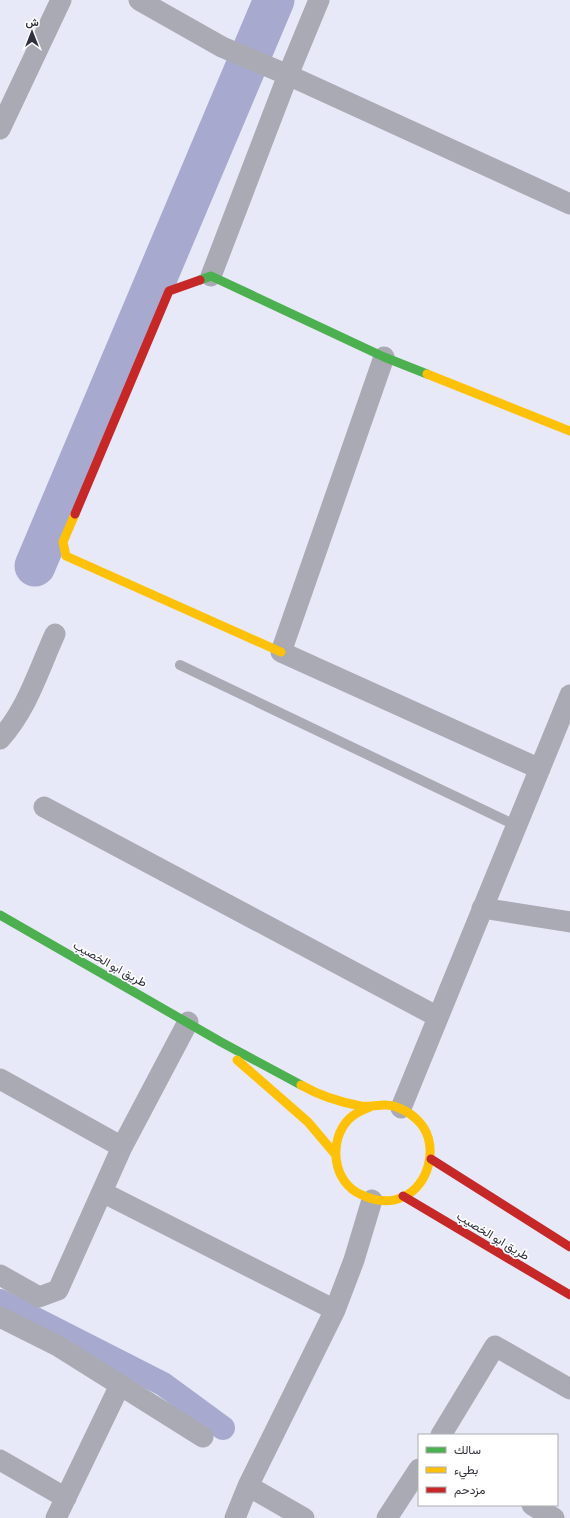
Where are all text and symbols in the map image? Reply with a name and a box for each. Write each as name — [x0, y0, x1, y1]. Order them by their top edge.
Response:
north arrow — [12, 12, 52, 52]
text: ش — [25, 16, 39, 29]
street label: طريق ابو الخصيب — [70, 938, 149, 991]
street label: طريق ابو الخصيب — [454, 1209, 532, 1264]
legend — [418, 1434, 558, 1506]
text: سالك — [454, 1443, 481, 1457]
text: بطيء — [454, 1463, 478, 1480]
text: مزدحم — [454, 1483, 485, 1498]

